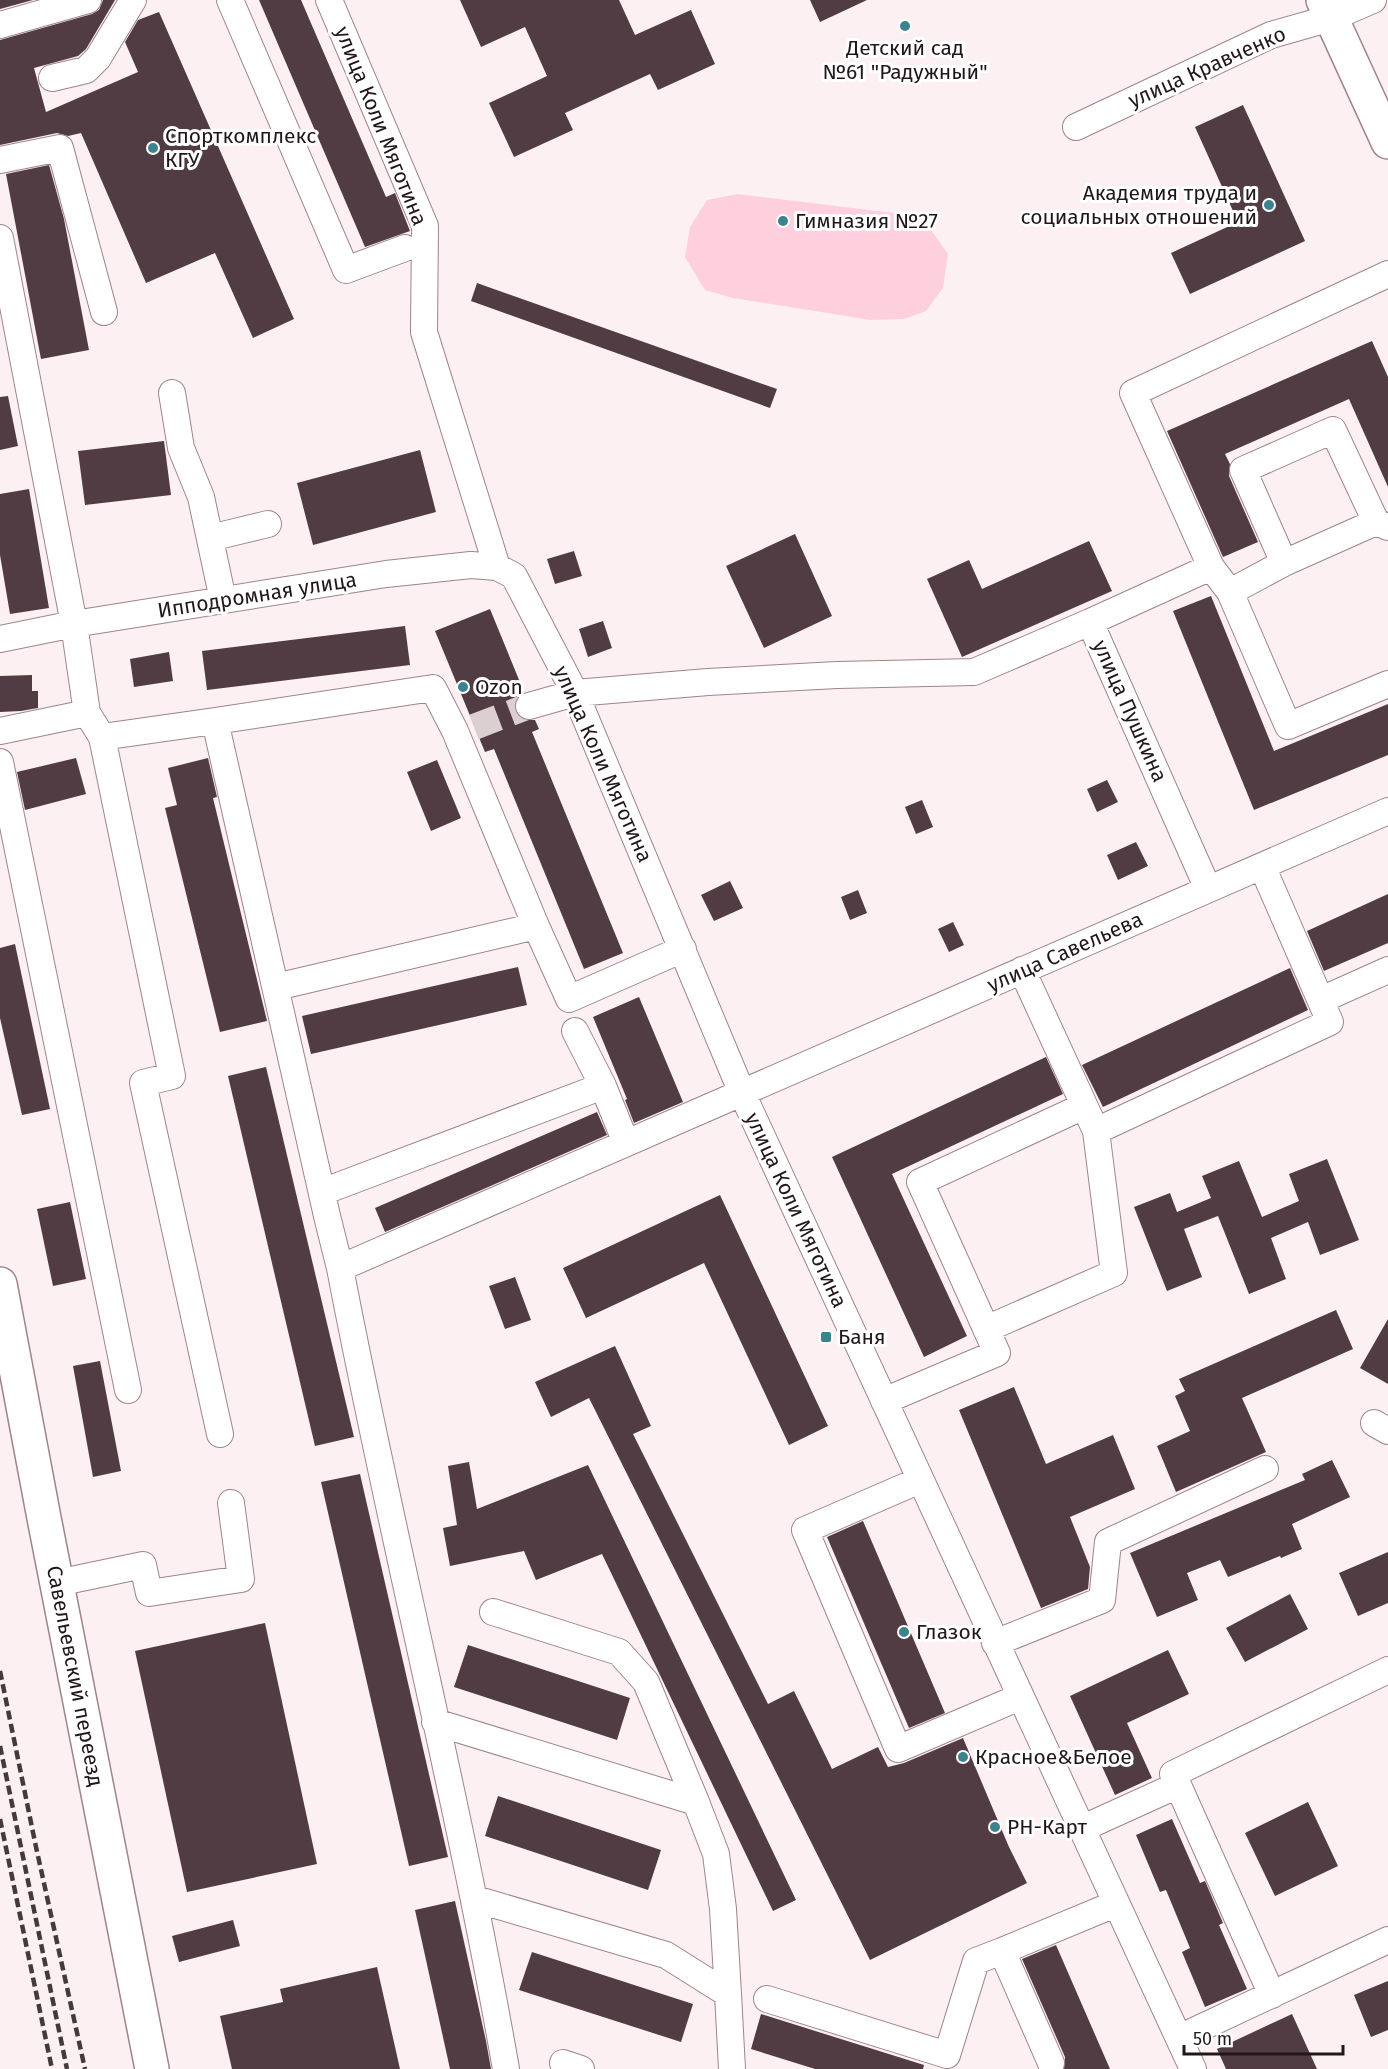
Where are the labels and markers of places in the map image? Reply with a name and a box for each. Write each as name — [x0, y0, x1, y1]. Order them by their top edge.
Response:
marker: Детский сад №61 "Радужный" — [898, 19, 912, 33]
place label: Детский сад №61 "Радужный" — [822, 35, 988, 85]
place label: Спорткомплекс КГУ — [165, 123, 316, 173]
marker: Спорткомплекс КГУ — [146, 141, 160, 155]
place label: Академия труда и социальных отношений — [1021, 180, 1257, 230]
marker: Академия труда и социальных отношений — [1262, 198, 1276, 212]
place label: Гимназия №27 — [795, 208, 938, 234]
marker: Гимназия №27 — [776, 214, 790, 228]
place label: Ozon — [475, 674, 523, 700]
marker: Ozon — [456, 680, 470, 694]
place label: Баня — [838, 1324, 886, 1350]
marker: Баня — [819, 1330, 833, 1344]
place label: Глазок — [916, 1619, 982, 1645]
marker: Глазок — [897, 1625, 911, 1639]
place label: Красное&Белое — [975, 1744, 1132, 1770]
marker: Красное&Белое — [956, 1750, 970, 1764]
place label: РН-Карт — [1007, 1814, 1088, 1840]
marker: РН-Карт — [988, 1820, 1002, 1834]

